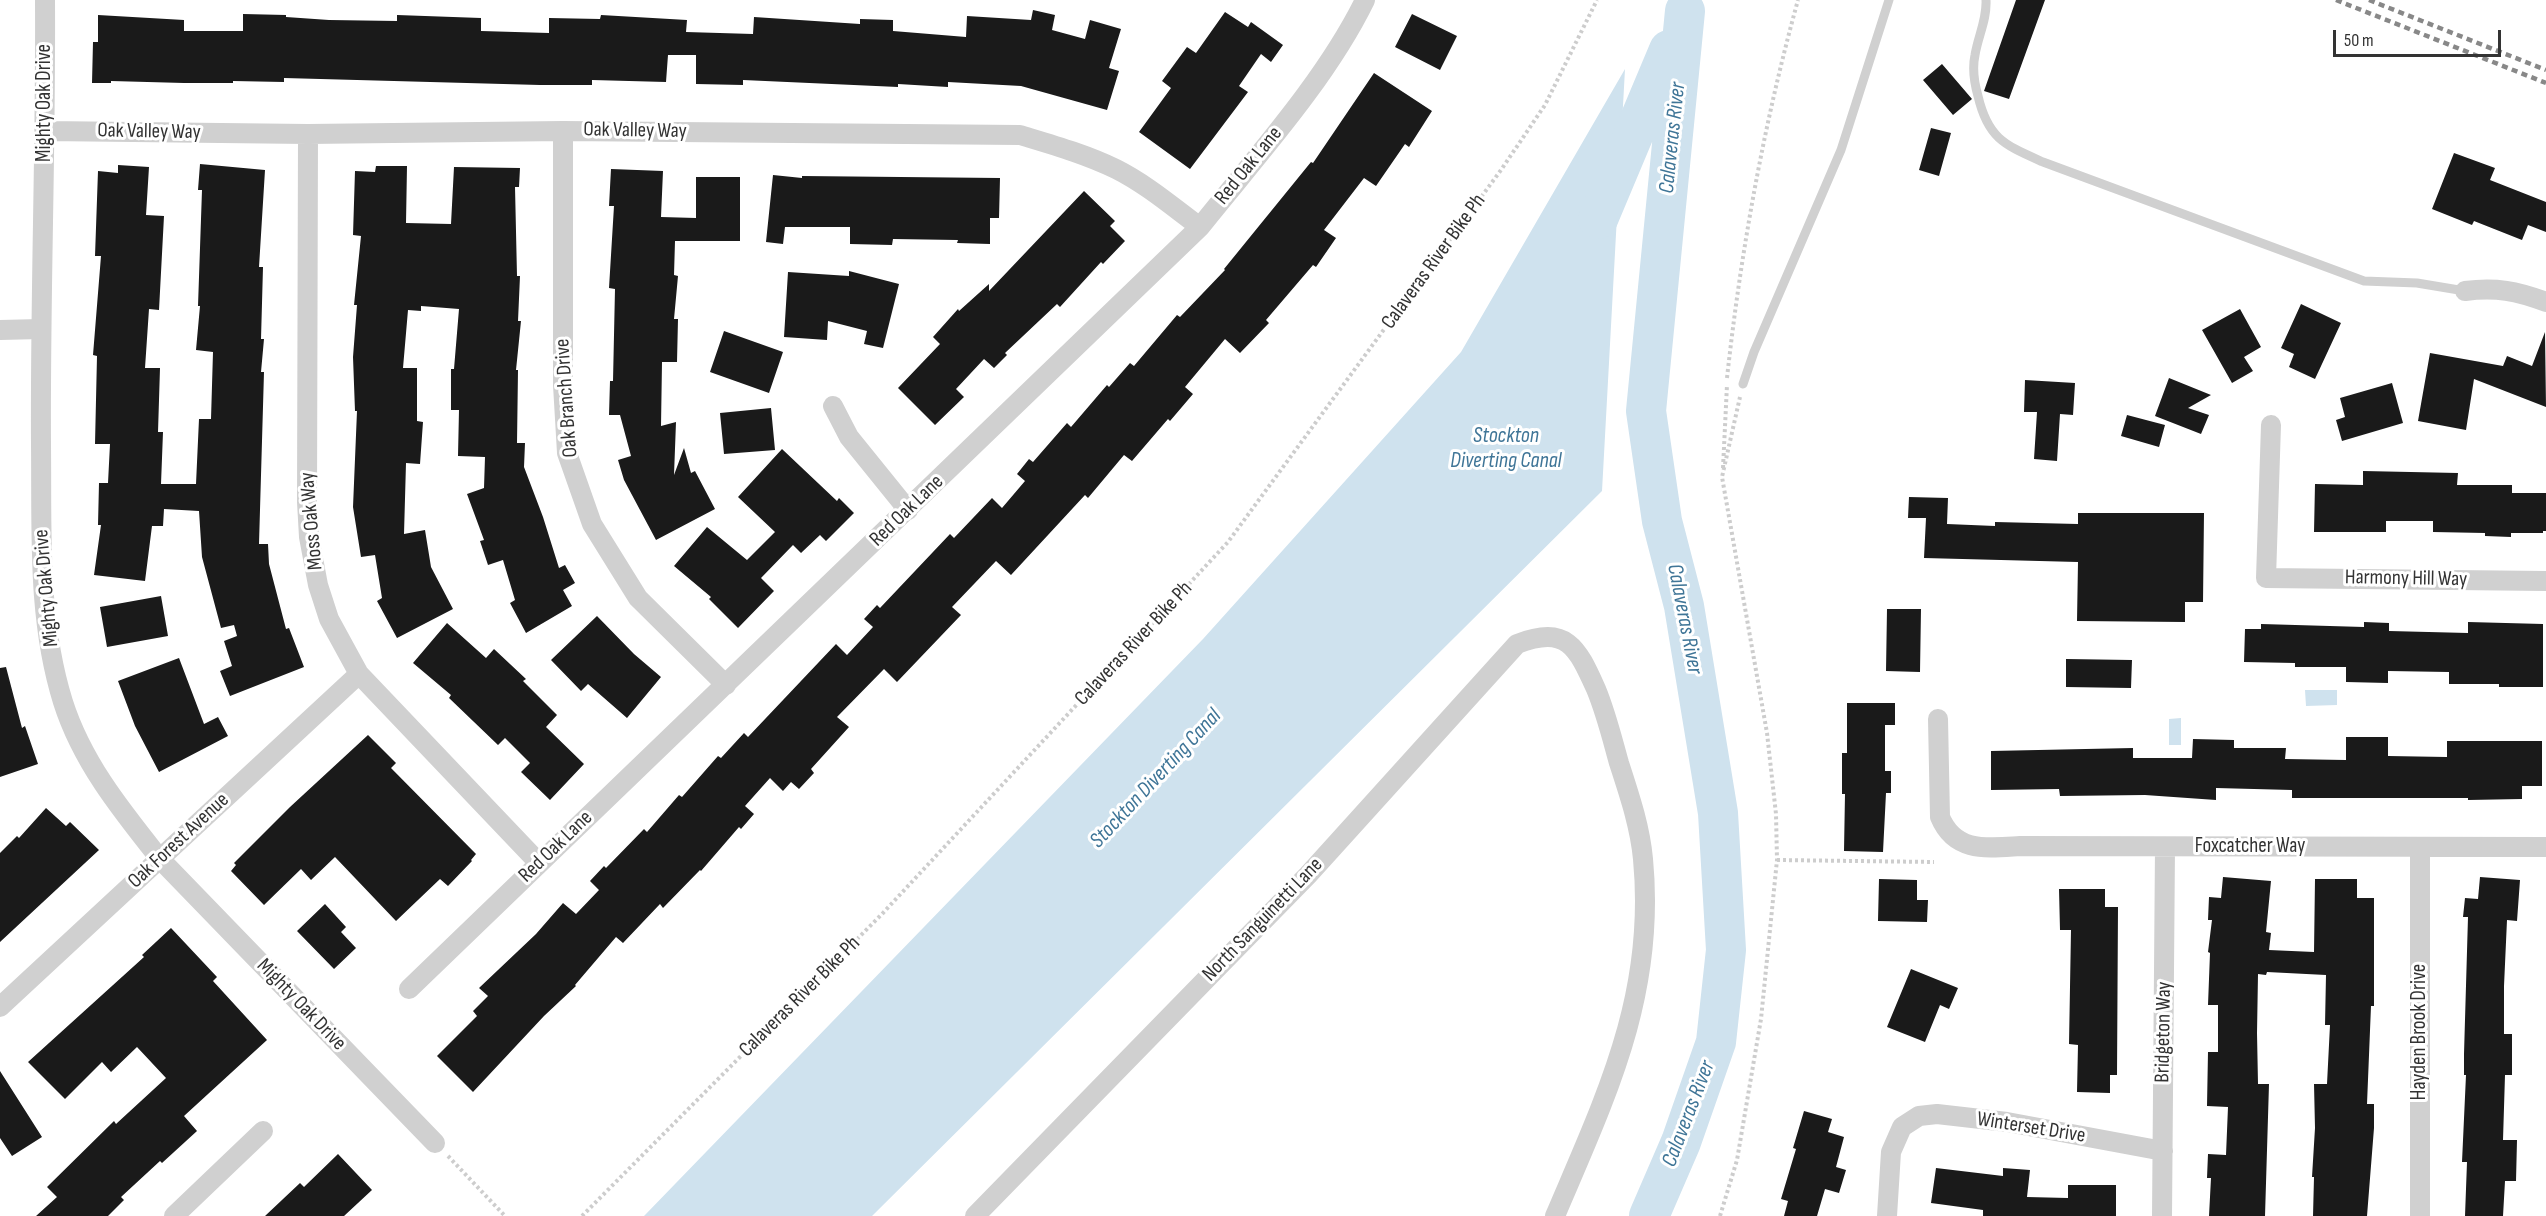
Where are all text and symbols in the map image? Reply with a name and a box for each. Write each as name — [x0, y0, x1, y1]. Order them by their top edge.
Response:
scale bar — [2336, 18, 2504, 56]
text: 50 m — [2344, 30, 2374, 51]
street label: Mighty Oak Drive — [32, 44, 58, 162]
water label: Calaveras River — [1654, 81, 1692, 195]
street label: Oak Valley Way — [583, 118, 687, 144]
street label: Oak Valley Way — [97, 119, 201, 145]
street label: Red Oak Lane — [1210, 122, 1288, 210]
street label: Calaveras River Bike Ph — [1377, 190, 1491, 334]
street label: Oak Branch Drive — [550, 338, 584, 458]
water label: Stockton Diverting Canal — [1450, 423, 1562, 475]
street label: Red Oak Lane — [865, 470, 949, 552]
street label: Moss Oak Way — [295, 471, 329, 571]
street label: Mighty Oak Drive — [29, 528, 65, 648]
water label: Calaveras River — [1660, 562, 1708, 676]
street label: Harmony Hill Way — [2345, 565, 2467, 593]
street label: Calaveras River Bike Ph — [1070, 577, 1198, 711]
water label: Stockton Diverting Canal — [1085, 704, 1227, 854]
street label: Oak Forest Avenue — [123, 788, 235, 894]
street label: Red Oak Lane — [514, 806, 598, 888]
street label: Foxcatcher Way — [2195, 834, 2305, 860]
street label: North Sanguinetti Lane — [1198, 853, 1328, 987]
street label: Calaveras River Bike Ph — [734, 931, 866, 1063]
street label: Mighty Oak Drive — [251, 954, 351, 1056]
street label: Hayden Brook Drive — [2407, 964, 2433, 1100]
street label: Bridgeton Way — [2151, 981, 2177, 1083]
water label: Calaveras River — [1657, 1057, 1721, 1171]
street label: Winterset Drive — [1975, 1107, 2087, 1149]

